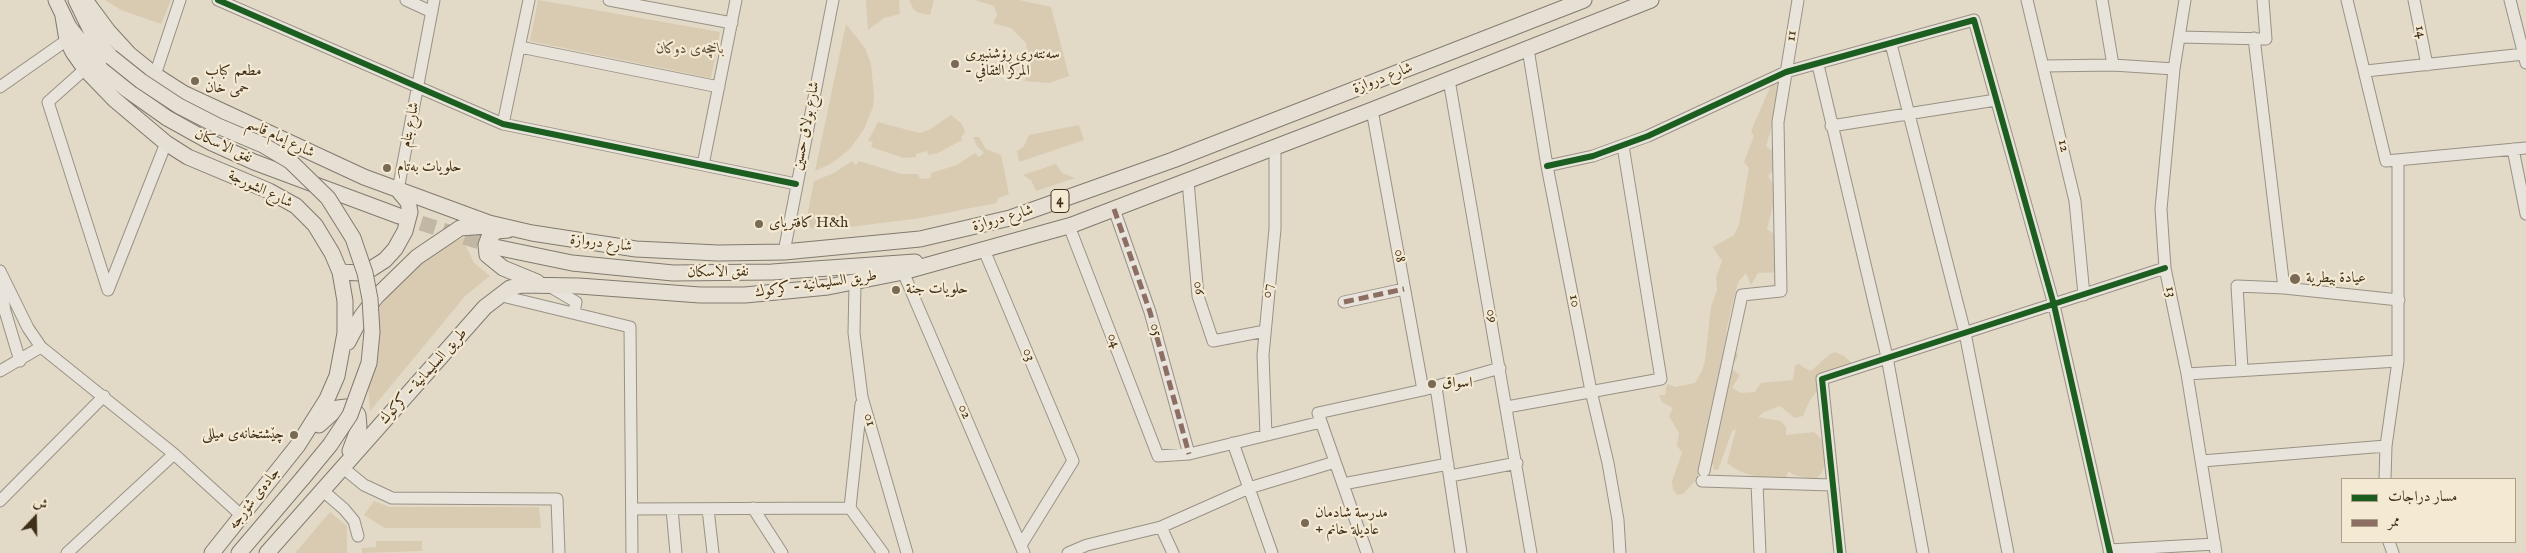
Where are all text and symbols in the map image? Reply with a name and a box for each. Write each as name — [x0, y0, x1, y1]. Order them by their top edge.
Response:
street label: 14 — [2410, 24, 2430, 40]
street label: 11 — [1782, 29, 1802, 43]
park label: باخچەی دوکان — [656, 41, 724, 59]
place label: سەنتەری ڕۆشنبیری - المرکز الثقافي — [965, 46, 1060, 81]
marker: سەنتەری ڕۆشنبیری - المرکز الثقافي — [949, 58, 961, 70]
street label: شارع دروازة — [1350, 59, 1416, 99]
place label: مطعم كباب حمى خان — [205, 63, 262, 98]
marker: مطعم كباب حمى خان — [189, 75, 201, 87]
street label: شارع بولاق حسين — [790, 80, 824, 172]
street label: شارع بتام — [398, 101, 424, 149]
street label: شارع إمام قاسم — [243, 115, 317, 163]
street label: نفق الاسكان — [191, 126, 255, 168]
street label: 12 — [2053, 138, 2073, 154]
place label: حلویات بەتام — [397, 159, 462, 177]
marker: حلویات بەتام — [381, 162, 393, 174]
street label: شارع الشورجة — [225, 167, 295, 213]
road number: 4 — [1051, 190, 1069, 212]
street label: شارع دروازة — [970, 202, 1036, 236]
place label: کافتریای H&h — [769, 215, 848, 233]
marker: کافتریای H&h — [753, 218, 765, 230]
street label: شارع دروازة — [569, 231, 633, 257]
street label: 08 — [1389, 248, 1409, 264]
street label: نفق الاسكان — [687, 263, 749, 283]
street label: طريق السليمانية - كركوك — [754, 268, 878, 302]
place label: عيادة بيطرية — [2306, 270, 2366, 288]
marker: عيادة بيطرية — [2288, 272, 2302, 286]
street label: 06 — [1188, 280, 1208, 296]
place label: حلویات جنة — [906, 281, 968, 299]
street label: 07 — [1258, 283, 1278, 299]
marker: حلویات جنة — [890, 284, 902, 296]
street label: 13 — [2160, 285, 2180, 299]
street label: 10 — [1564, 293, 1584, 309]
street label: 09 — [1481, 308, 1501, 324]
street label: 05 — [1145, 321, 1165, 339]
street label: طريق السليمانية - كركوك — [376, 325, 472, 429]
street label: 04 — [1102, 331, 1124, 351]
street label: 03 — [1017, 346, 1039, 364]
place label: اسواق — [1442, 375, 1473, 393]
marker: اسواق — [1426, 378, 1438, 390]
street label: 02 — [953, 402, 975, 422]
street label: 01 — [859, 411, 879, 429]
place label: چێشتخانەی میللی — [202, 426, 284, 444]
marker: چێشتخانەی میللی — [288, 429, 300, 441]
street label: جادەی شۆرجە — [225, 464, 285, 534]
legend — [2341, 478, 2516, 543]
text: مسار دراجات — [2388, 487, 2457, 506]
north arrow — [10, 493, 60, 543]
text: ش — [31, 493, 50, 515]
place label: مدرسة شادمان + عاديلة خانم — [1315, 505, 1388, 540]
text: ممر — [2388, 512, 2400, 531]
marker: مدرسة شادمان + عاديلة خانم — [1299, 517, 1311, 529]

